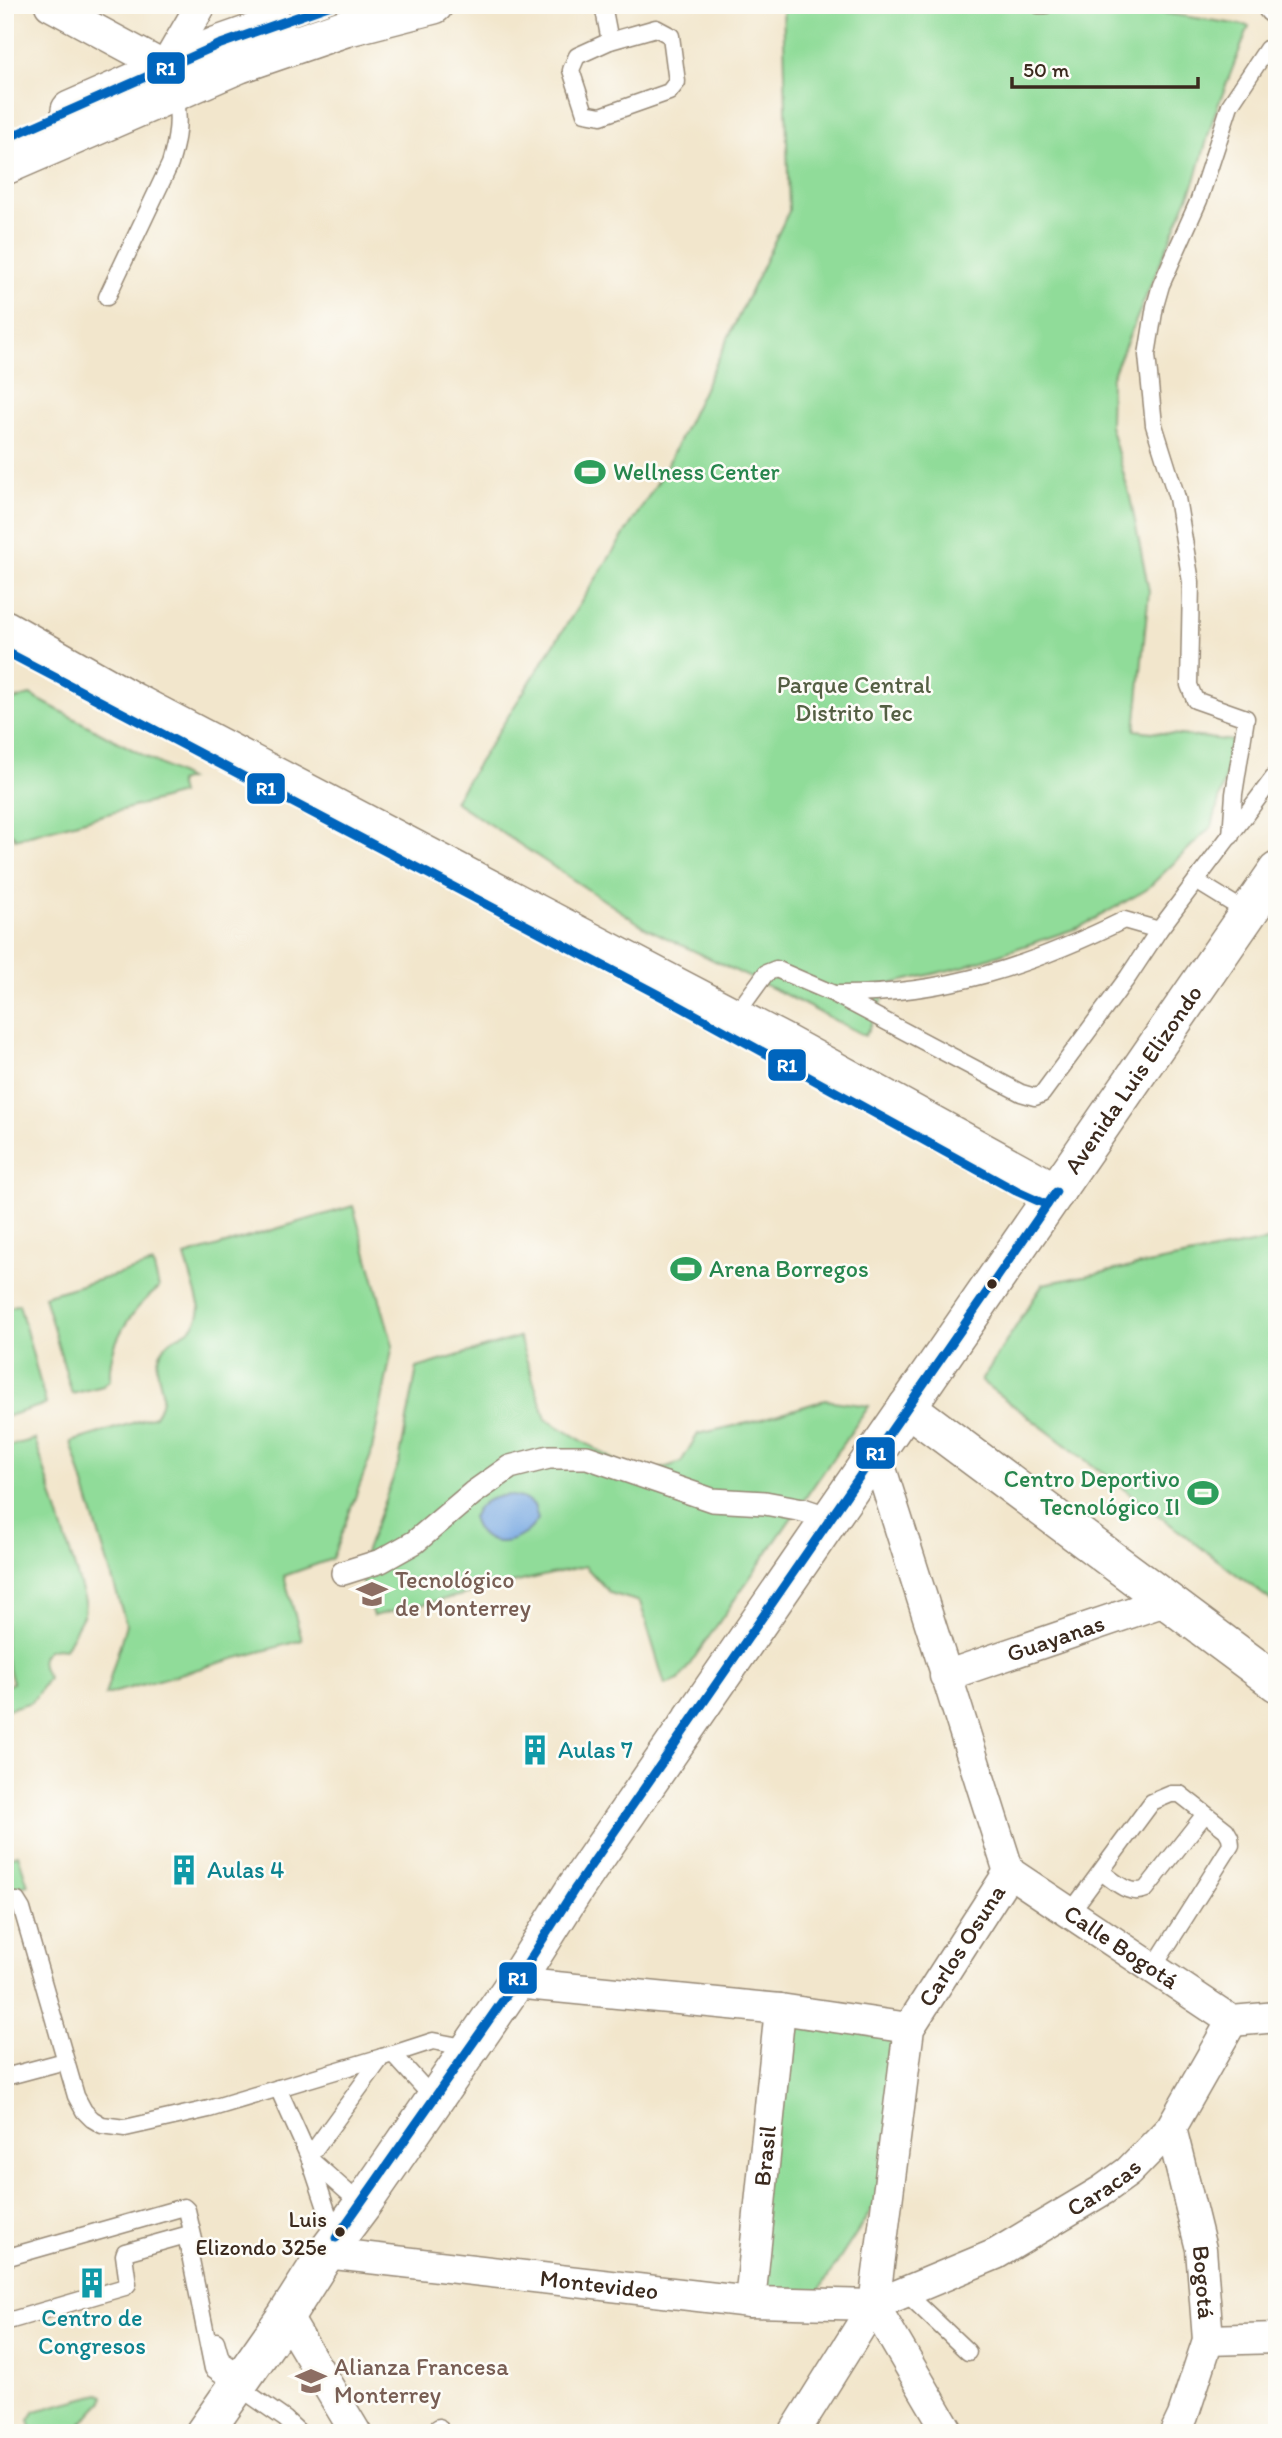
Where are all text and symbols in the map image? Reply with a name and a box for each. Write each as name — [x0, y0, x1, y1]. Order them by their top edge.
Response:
scale bar — [1012, 46, 1198, 90]
line badge: R1 — [146, 51, 186, 85]
text: R1 — [156, 57, 176, 80]
text: 50 m — [1023, 57, 1070, 82]
sports icon: Wellness Center — [573, 455, 607, 489]
place label: Wellness Center — [613, 457, 780, 486]
park label: Parque Central Distrito Tec — [777, 670, 931, 727]
line badge: R1 — [246, 772, 286, 805]
text: R1 — [256, 777, 276, 800]
street label: Avenida Luis Elizondo — [1057, 979, 1208, 1179]
line badge: R1 — [767, 1048, 807, 1082]
text: R1 — [777, 1054, 797, 1077]
sports icon: Arena Borregos — [669, 1252, 703, 1286]
place label: Arena Borregos — [709, 1254, 869, 1283]
unlabelled marker — [985, 1277, 999, 1291]
line badge: R1 — [855, 1436, 896, 1470]
text: R1 — [866, 1442, 886, 1465]
place label: Centro Deportivo Tecnológico II — [1004, 1464, 1180, 1521]
sports icon: Centro Deportivo Tecnológico II — [1186, 1476, 1220, 1510]
place label: Tecnológico de Monterrey — [395, 1565, 531, 1622]
school or university icon: Tecnológico de Monterrey — [355, 1577, 389, 1611]
street label: Guayanas — [1003, 1608, 1108, 1668]
building icon: Aulas 7 — [518, 1733, 552, 1767]
place label: Aulas 7 — [558, 1735, 633, 1764]
building icon: Aulas 4 — [167, 1853, 201, 1887]
place label: Aulas 4 — [207, 1855, 285, 1884]
street label: Carlos Osuna — [912, 1878, 1011, 2012]
street label: Calle Bogotá — [1059, 1898, 1185, 1996]
line badge: R1 — [498, 1961, 538, 1995]
text: R1 — [508, 1967, 528, 1990]
street label: Brasil — [747, 2124, 782, 2188]
street label: Caracas — [1061, 2152, 1147, 2222]
place label: Luis Elizondo 325e — [195, 2206, 327, 2261]
marker: Luis Elizondo 325e — [333, 2225, 347, 2239]
street label: Bogotá — [1187, 2244, 1221, 2321]
street label: Montevideo — [538, 2263, 660, 2305]
building icon: Centro de Congresos — [75, 2266, 109, 2300]
place label: Centro de Congresos — [38, 2303, 146, 2360]
place label: Alianza Francesa Monterrey — [334, 2352, 509, 2409]
school or university icon: Alianza Francesa Monterrey — [294, 2364, 328, 2398]

